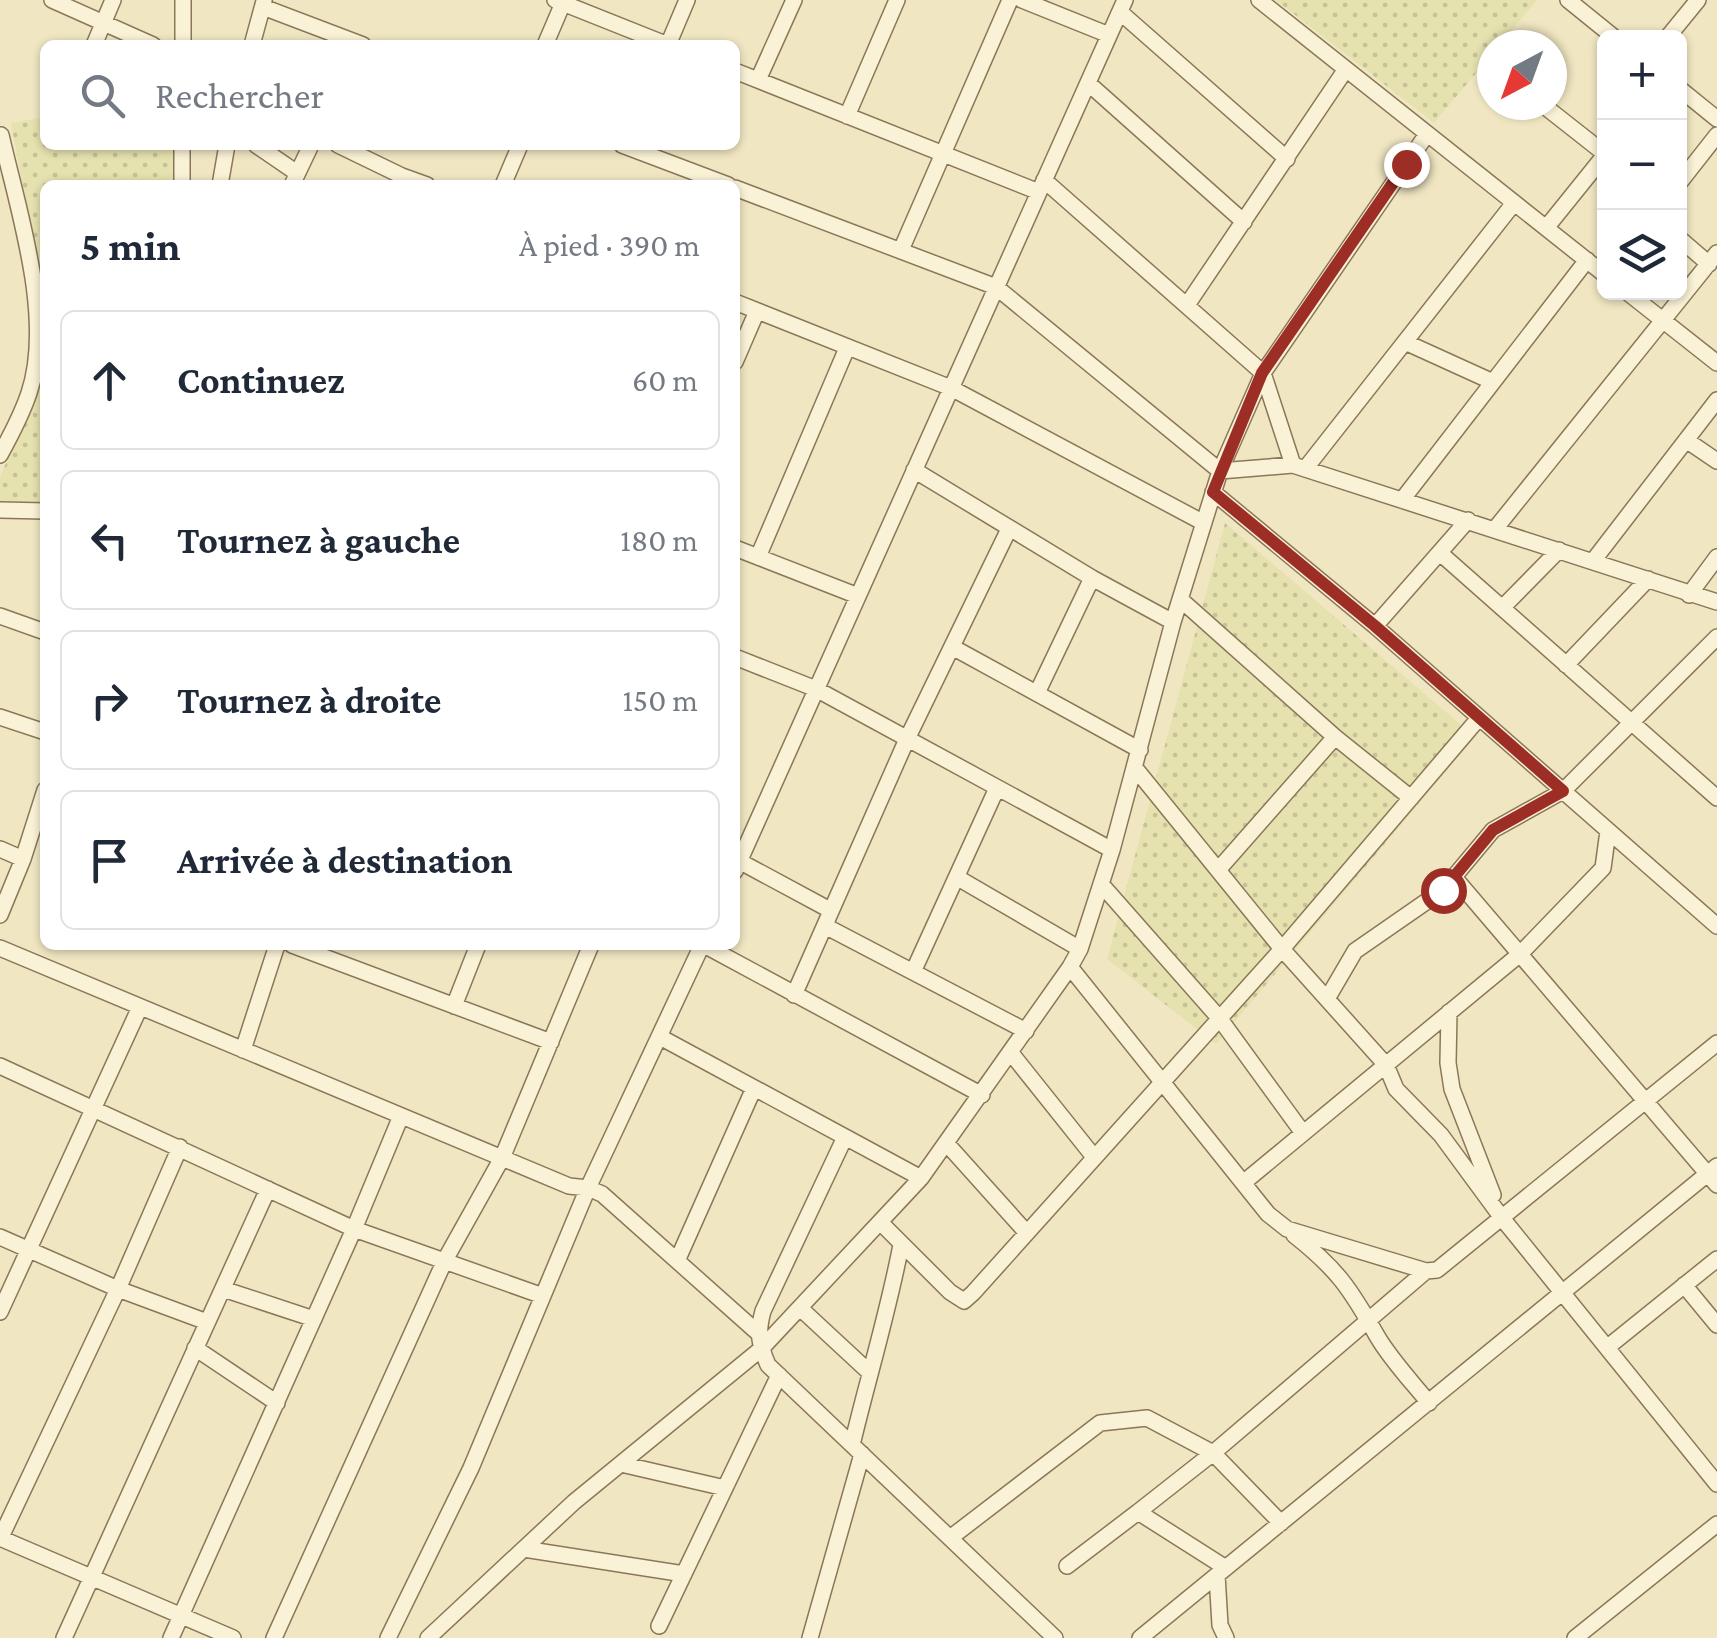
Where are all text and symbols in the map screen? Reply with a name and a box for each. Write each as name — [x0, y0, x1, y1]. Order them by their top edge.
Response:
north arrow — [1477, 30, 1567, 120]
map controls — [1597, 30, 1687, 300]
button: + — [1597, 30, 1687, 120]
search box — [40, 40, 740, 150]
icon: search — [75, 68, 130, 123]
text: Rechercher — [155, 74, 324, 116]
button: − — [1597, 120, 1687, 210]
route end — [1384, 142, 1430, 188]
button: layers — [1597, 210, 1687, 300]
text: 5 min — [80, 222, 181, 269]
text: À pied · 390 m — [519, 227, 700, 263]
icon: ahead — [82, 353, 137, 408]
text: Continuez — [177, 359, 345, 401]
text: 60 m — [632, 362, 698, 398]
icon: left — [82, 513, 137, 568]
text: Tournez à gauche — [177, 519, 460, 561]
text: 180 m — [620, 522, 698, 558]
icon: right — [82, 673, 137, 728]
text: Tournez à droite — [177, 679, 442, 721]
text: 150 m — [622, 682, 698, 718]
icon: arrive — [82, 833, 137, 888]
text: Arrivée à destination — [177, 839, 513, 881]
route start — [1421, 868, 1467, 914]

